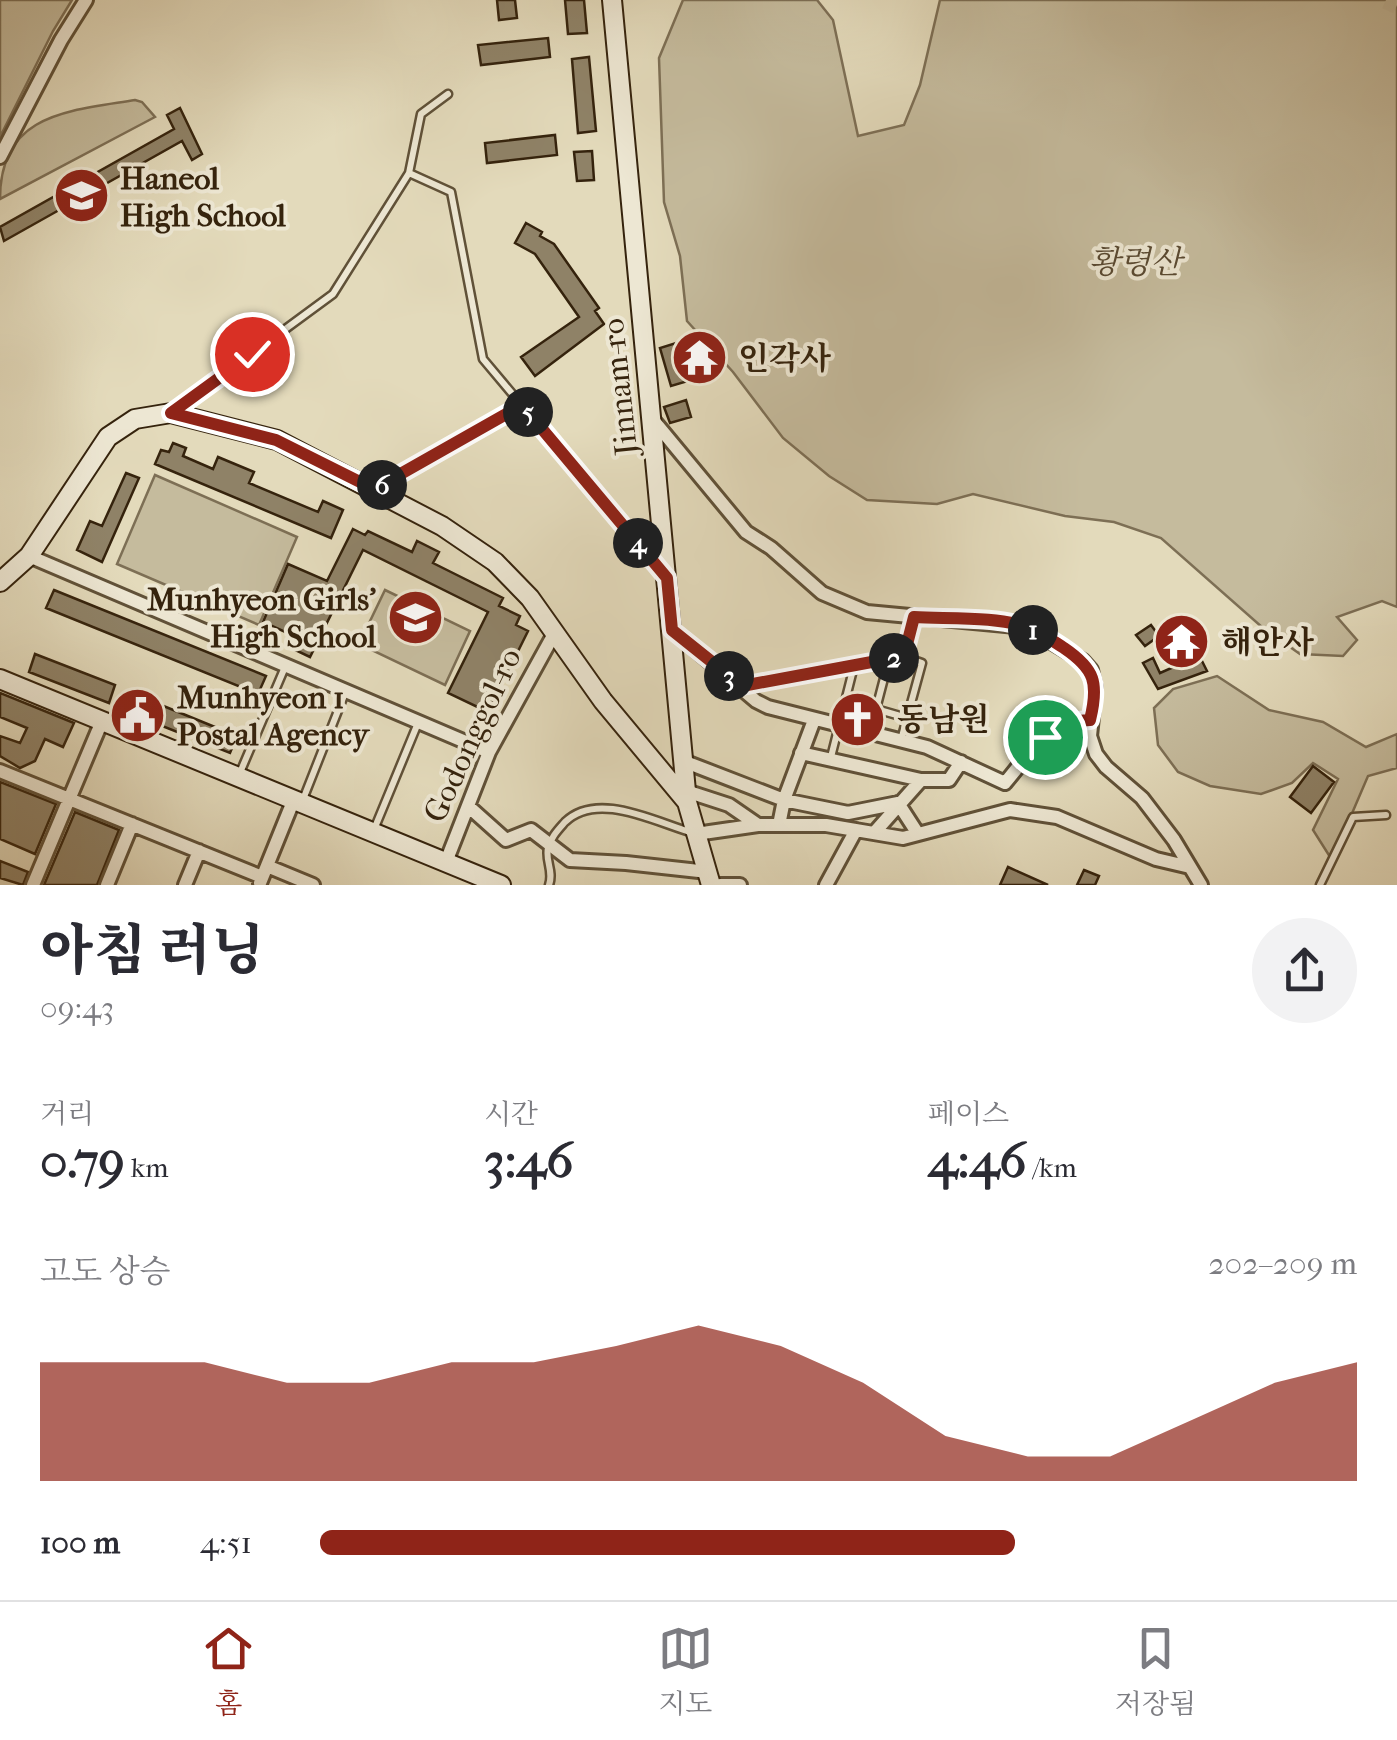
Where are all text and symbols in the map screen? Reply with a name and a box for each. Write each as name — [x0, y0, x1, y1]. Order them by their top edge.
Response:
place label: Haneol High School — [120, 160, 286, 234]
school or university icon: Haneol High School — [51, 166, 111, 226]
park label: 황령산 — [1089, 244, 1185, 281]
pin — [210, 312, 295, 397]
street label: Jinnam-ro — [594, 317, 645, 460]
icon: check — [225, 327, 280, 382]
temple icon: 인각사 — [669, 328, 729, 388]
place label: 인각사 — [738, 340, 832, 377]
pin: 5 — [503, 387, 553, 437]
text: 5 — [522, 395, 534, 428]
pin: 6 — [357, 460, 407, 510]
text: 6 — [374, 468, 390, 501]
pin: 4 — [613, 518, 663, 568]
text: 4 — [630, 526, 646, 559]
place label: Munhyeon Girls' High School — [147, 581, 376, 655]
school or university icon: Munhyeon Girls' High School — [385, 587, 445, 647]
pin: 1 — [1008, 605, 1058, 655]
temple icon: 해안사 — [1152, 612, 1212, 672]
text: 1 — [1028, 613, 1038, 646]
place label: 해안사 — [1221, 624, 1315, 661]
pin: 2 — [869, 633, 919, 683]
text: 2 — [887, 641, 901, 674]
street label: Godonggol-ro — [416, 642, 529, 828]
pin: 3 — [704, 651, 754, 701]
text: 3 — [723, 659, 735, 692]
place label: Munhyeon 1 Postal Agency — [177, 679, 371, 753]
public building icon: Munhyeon 1 Postal Agency — [108, 685, 168, 745]
church icon: 동남원 — [828, 689, 888, 749]
pin — [1003, 695, 1088, 780]
place label: 동남원 — [897, 701, 990, 738]
icon: arrive — [1018, 710, 1073, 765]
button: share — [1252, 918, 1357, 1023]
text: 아침 러닝 — [40, 919, 264, 983]
text: 09:43 — [40, 989, 114, 1026]
text: 거리 — [40, 1097, 94, 1130]
text: 시간 — [484, 1097, 538, 1130]
text: 페이스 — [928, 1097, 1009, 1130]
text: 0.79 — [40, 1131, 125, 1190]
text: 3:46 — [484, 1131, 573, 1190]
text: 4:46 — [928, 1131, 1026, 1190]
text: km — [125, 1151, 168, 1184]
text: /km — [1026, 1151, 1077, 1184]
text: 202–209 m — [1208, 1245, 1357, 1282]
text: 고도 상승 — [40, 1253, 171, 1290]
text: 100 m — [40, 1524, 120, 1561]
text: 4:51 — [200, 1524, 252, 1561]
tab: 홈 — [201, 1621, 256, 1721]
tab: 지도 — [658, 1621, 713, 1721]
tab: 저장됨 — [1115, 1621, 1196, 1721]

